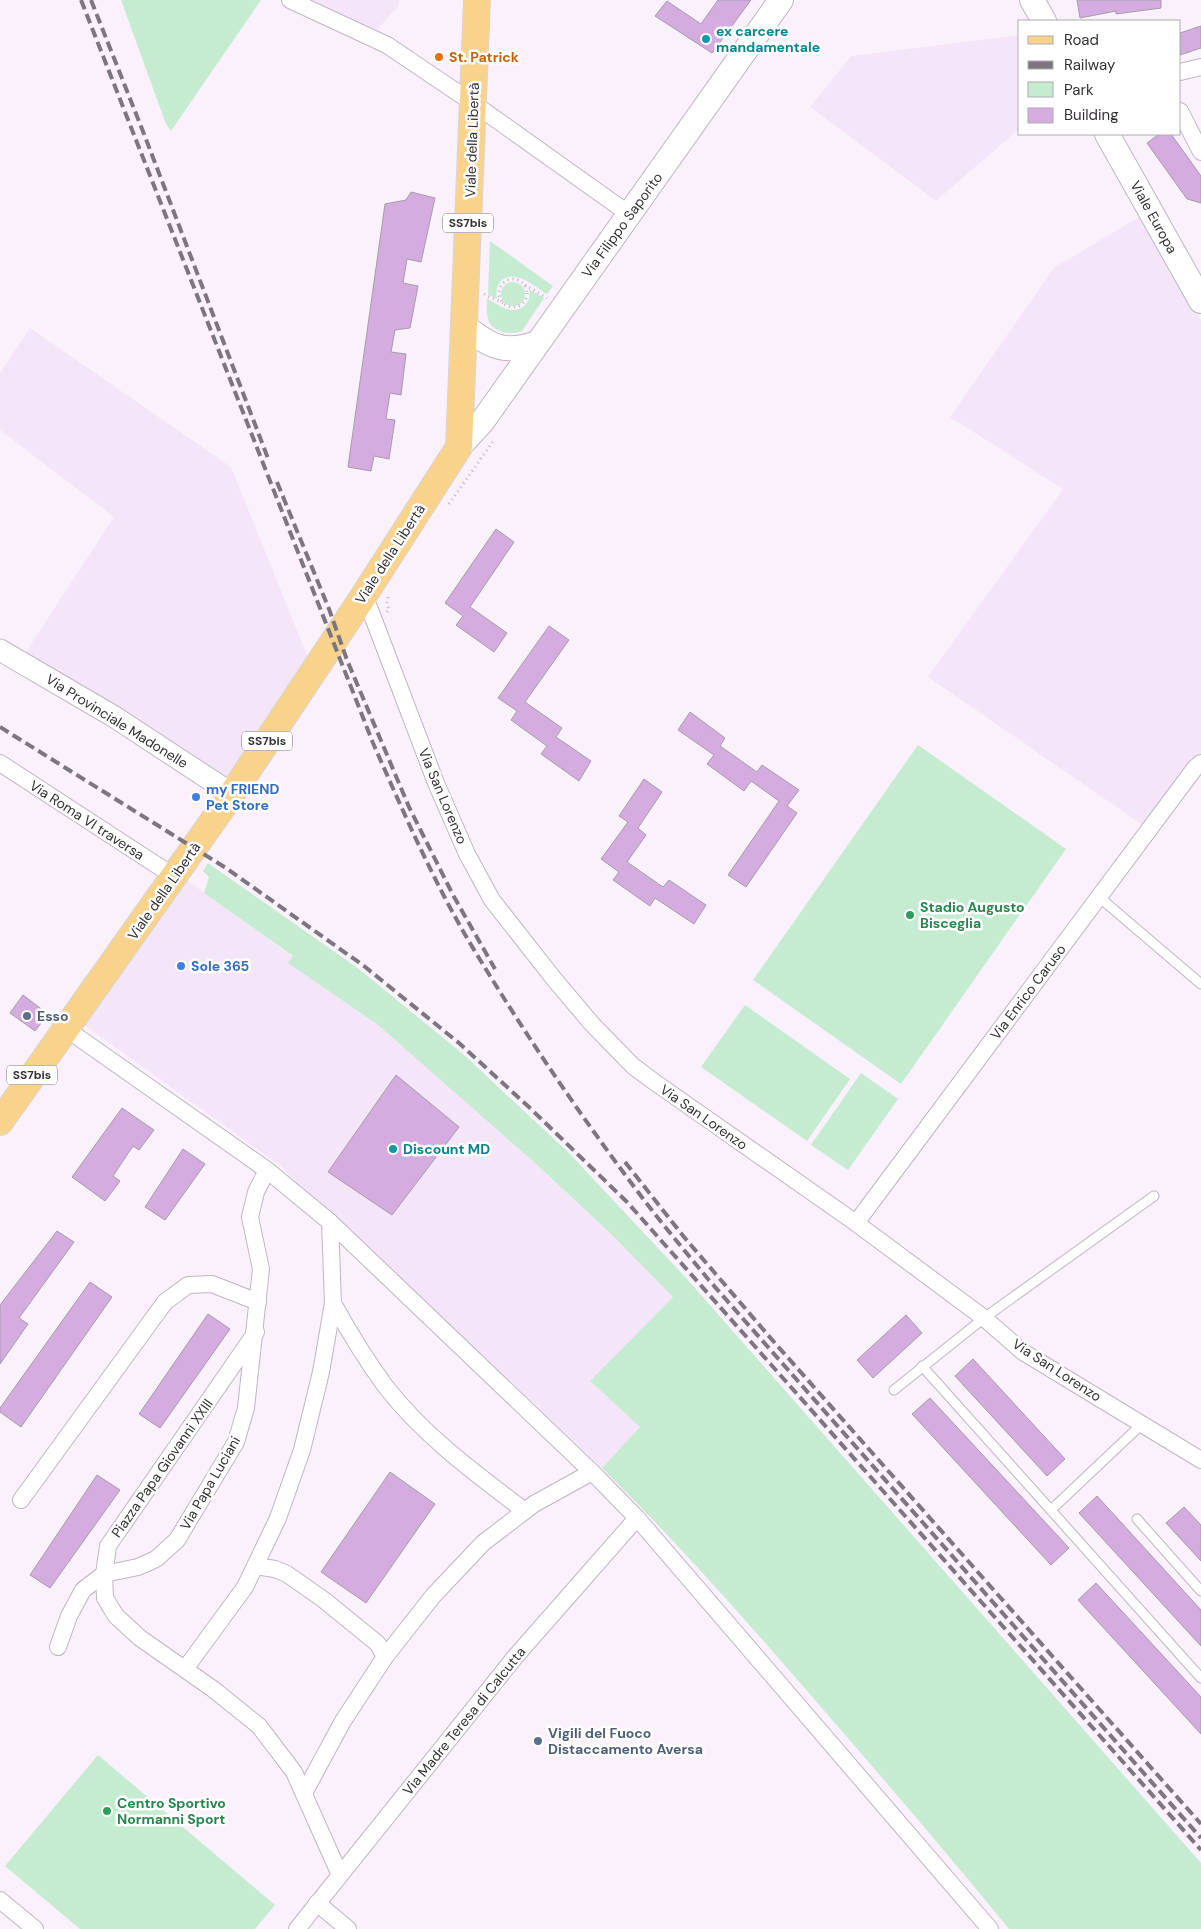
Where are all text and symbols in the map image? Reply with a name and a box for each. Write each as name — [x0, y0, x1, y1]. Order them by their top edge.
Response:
legend — [1018, 20, 1181, 135]
place label: ex carcere mandamentale — [716, 22, 820, 56]
text: Road — [1064, 30, 1099, 50]
marker: ex carcere mandamentale — [700, 33, 712, 45]
place label: St. Patrick — [449, 48, 519, 66]
marker: St. Patrick — [433, 51, 445, 63]
text: Railway — [1064, 55, 1116, 75]
text: Park — [1064, 80, 1094, 100]
street label: Viale della Libertà — [461, 82, 483, 198]
text: Building — [1064, 105, 1119, 125]
street label: Via Filippo Saporito — [578, 169, 666, 281]
street label: Viale Europa — [1127, 177, 1181, 257]
road number: SS7bis — [443, 214, 493, 232]
street label: Viale della Libertà — [351, 501, 429, 607]
street label: Via Provinciale Madonelle — [43, 670, 191, 772]
road number: SS7bis — [242, 731, 292, 750]
street label: Via San Lorenzo — [415, 745, 471, 847]
street label: Via Roma VI traversa — [26, 776, 148, 864]
place label: my FRIEND Pet Store — [206, 780, 279, 814]
marker: my FRIEND Pet Store — [190, 791, 202, 803]
street label: Viale della Libertà — [124, 839, 204, 943]
place label: Stadio Augusto Bisceglia — [920, 898, 1025, 932]
marker: Stadio Augusto Bisceglia — [904, 909, 916, 921]
street label: Via Enrico Caruso — [986, 941, 1070, 1043]
place label: Sole 365 — [191, 957, 249, 975]
marker: Sole 365 — [175, 960, 187, 972]
place label: Esso — [37, 1007, 69, 1025]
marker: Esso — [21, 1010, 33, 1022]
road number: SS7bis — [7, 1066, 57, 1084]
street label: Via San Lorenzo — [657, 1080, 751, 1154]
place label: Discount MD — [403, 1140, 490, 1158]
marker: Discount MD — [387, 1143, 399, 1155]
street label: Via San Lorenzo — [1009, 1335, 1105, 1405]
street label: Piazza Papa Giovanni XXIII — [107, 1395, 217, 1541]
street label: Via Papa Luciani — [176, 1433, 244, 1533]
street label: Via Madre Teresa di Calcutta — [399, 1643, 529, 1799]
place label: Vigili del Fuoco Distaccamento Aversa — [548, 1724, 703, 1758]
marker: Vigili del Fuoco Distaccamento Aversa — [532, 1735, 544, 1747]
place label: Centro Sportivo Normanni Sport — [117, 1794, 226, 1828]
marker: Centro Sportivo Normanni Sport — [101, 1805, 113, 1817]

